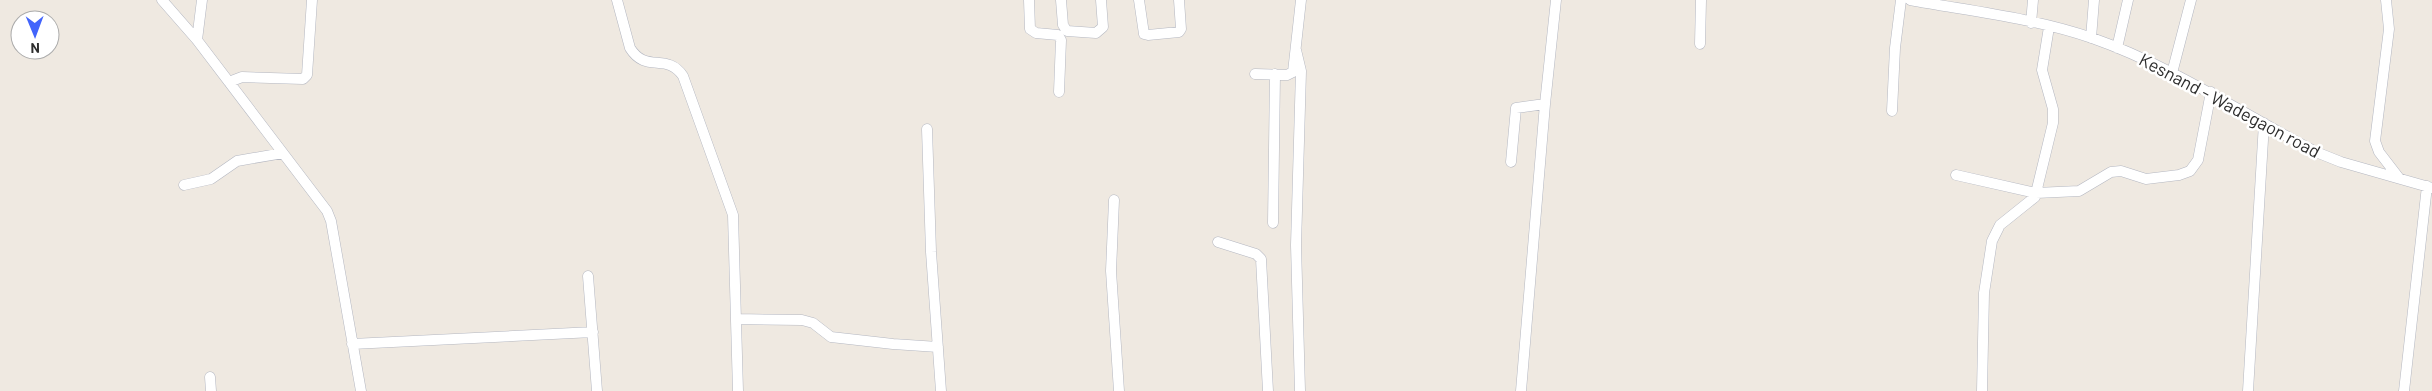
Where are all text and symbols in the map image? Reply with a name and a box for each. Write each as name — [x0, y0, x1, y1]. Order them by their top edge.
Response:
north arrow — [10, 10, 60, 60]
text: N — [30, 40, 40, 57]
street label: Kesnand - Wadegaon road — [2136, 48, 2324, 162]

